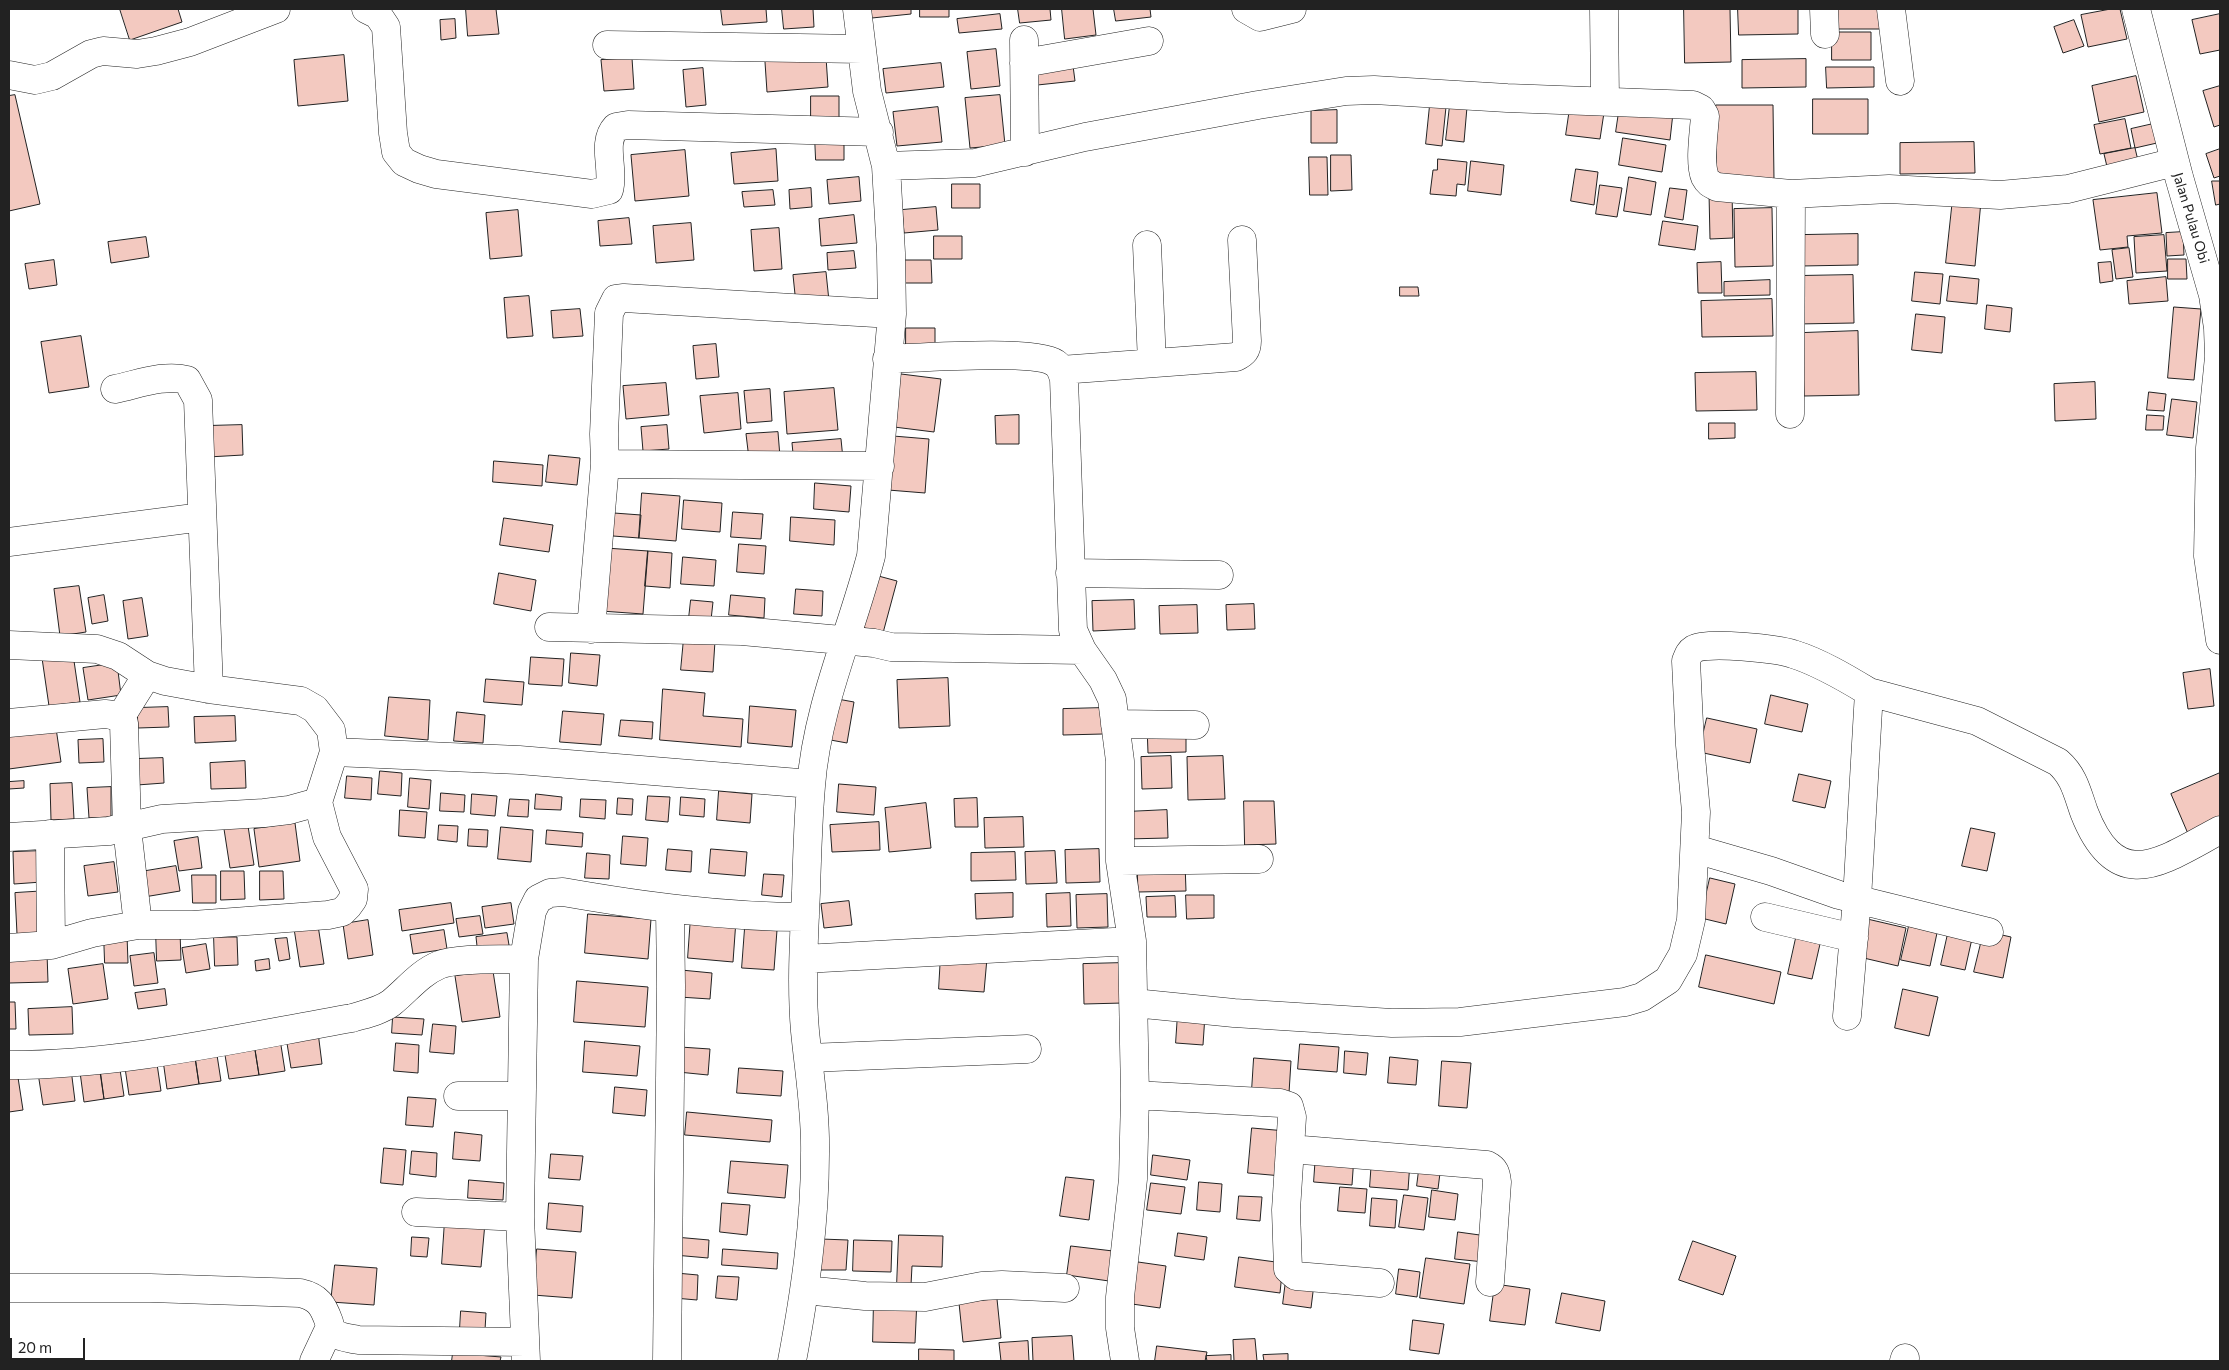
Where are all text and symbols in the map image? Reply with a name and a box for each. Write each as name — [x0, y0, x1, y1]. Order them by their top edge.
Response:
street label: Jalan Pulau Obi — [2169, 170, 2213, 266]
scale bar — [12, 1328, 88, 1360]
text: 20 m — [18, 1338, 52, 1356]

